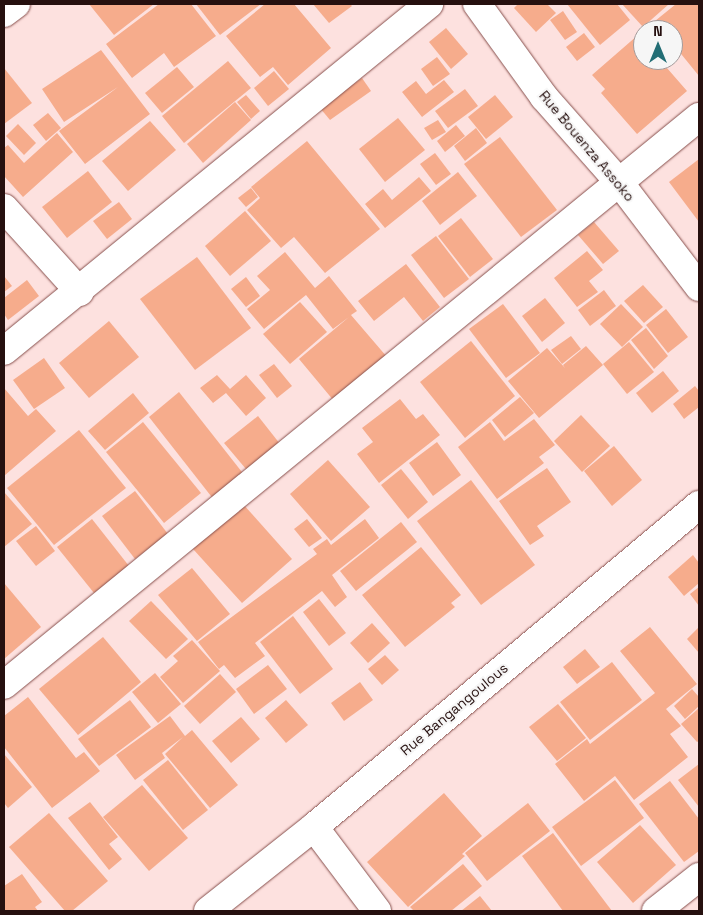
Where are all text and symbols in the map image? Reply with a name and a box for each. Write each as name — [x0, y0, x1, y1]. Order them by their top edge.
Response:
north arrow — [633, 20, 683, 70]
text: N — [653, 22, 663, 40]
street label: Rue Bouenza Assoko — [536, 87, 638, 205]
street label: Rue Bangangoulous — [397, 659, 511, 759]

